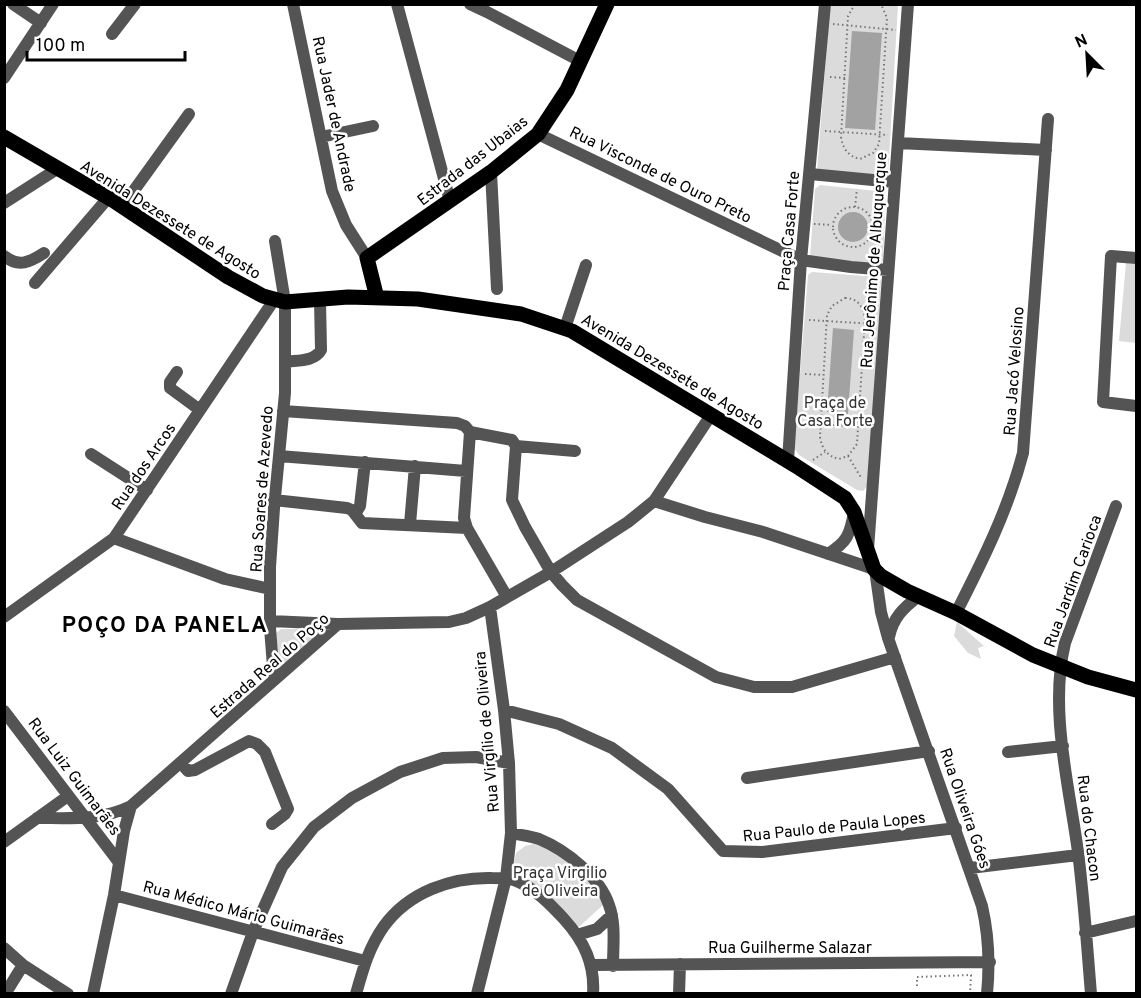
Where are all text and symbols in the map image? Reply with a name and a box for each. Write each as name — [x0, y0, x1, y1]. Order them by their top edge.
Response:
scale bar — [27, 24, 184, 62]
north arrow — [1057, 24, 1117, 84]
text: N — [1072, 31, 1091, 54]
text: 100 m — [36, 35, 85, 58]
street label: Rua Jader de Andrade — [307, 35, 359, 194]
street label: Estrada das Ubaias — [414, 112, 533, 211]
street label: Rua Visconde de Ouro Preto — [566, 123, 755, 229]
street label: Rua Jerônimo de Albuquerque — [857, 151, 893, 369]
street label: Avenida Dezessete de Agosto — [76, 157, 264, 285]
street label: Praça Casa Forte — [775, 170, 805, 292]
street label: Rua Jacó Velosino — [1001, 306, 1029, 436]
street label: Avenida Dezessete de Agosto — [577, 310, 767, 435]
park label: Praça de Casa Forte — [797, 394, 873, 432]
street label: Rua Soares de Azevedo — [247, 405, 279, 573]
street label: Rua dos Arcos — [108, 420, 181, 515]
street label: Rua Jardim Carioca — [1041, 513, 1107, 651]
street label: Estrada Real do Poço — [207, 609, 334, 724]
district label: POÇO DA PANELA — [62, 613, 268, 640]
street label: Rua Virgílio de Oliveira — [471, 650, 505, 813]
street label: Rua Luiz Guimarães — [23, 714, 124, 840]
street label: Rua Oliveira Góes — [934, 746, 994, 872]
street label: Rua do Chacon — [1072, 774, 1104, 883]
street label: Rua Paulo de Paula Lopes — [742, 808, 927, 848]
park label: Praça Virgilio de Oliveira — [513, 864, 607, 902]
street label: Rua Médico Mário Guimarães — [141, 877, 346, 950]
street label: Rua Guilherme Salazar — [708, 939, 872, 959]

